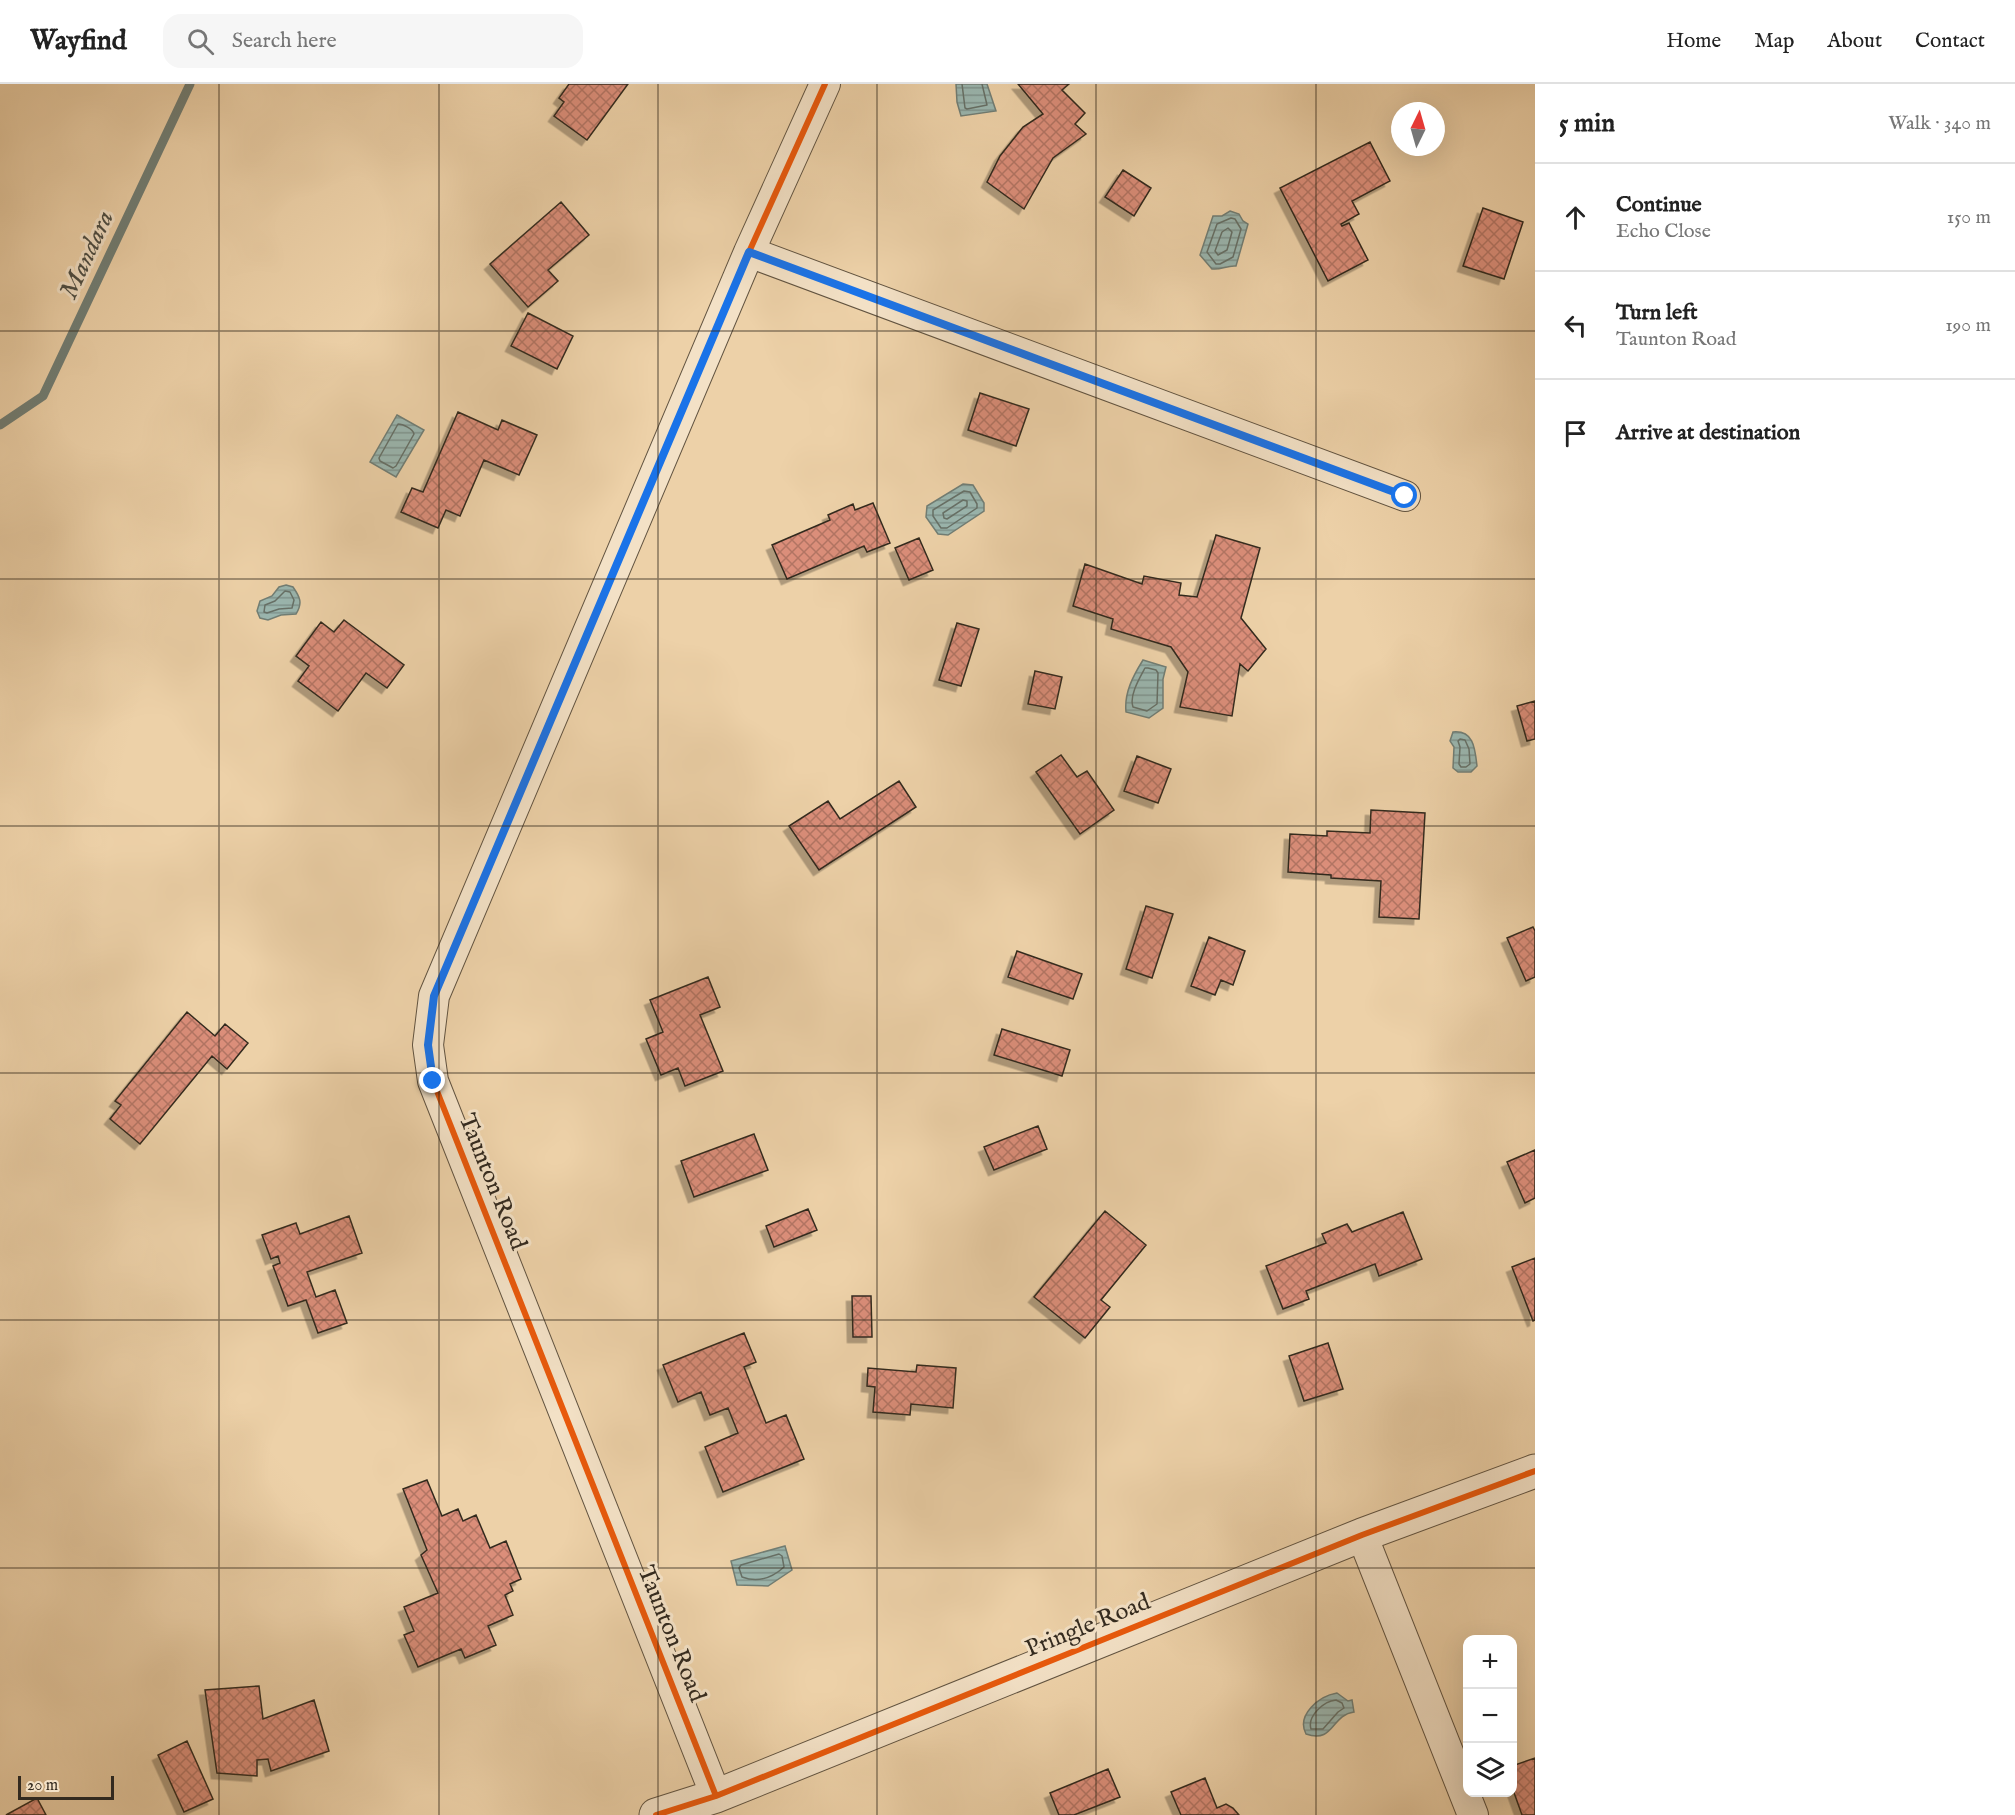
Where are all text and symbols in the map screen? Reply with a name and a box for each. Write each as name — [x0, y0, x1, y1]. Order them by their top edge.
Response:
search box — [163, 14, 583, 68]
text: Wayfind — [30, 24, 127, 59]
icon: search — [184, 25, 217, 58]
text: Search here — [232, 27, 337, 55]
text: Home — [1666, 28, 1721, 55]
text: Map — [1754, 28, 1794, 55]
text: About — [1827, 28, 1882, 55]
text: Contact — [1915, 28, 1985, 55]
north arrow — [1391, 102, 1445, 156]
text: 5 min — [1559, 107, 1615, 140]
text: Walk · 340 m — [1888, 111, 1991, 136]
text: Continue — [1616, 191, 1702, 219]
icon: ahead — [1559, 201, 1592, 234]
water label: Mandara — [52, 205, 122, 305]
text: 150 m — [1947, 205, 1991, 230]
text: Echo Close — [1616, 219, 1711, 244]
text: Turn left — [1616, 299, 1698, 327]
icon: left — [1559, 309, 1592, 342]
text: 190 m — [1945, 313, 1991, 338]
text: Taunton Road — [1616, 327, 1736, 352]
icon: arrive — [1559, 417, 1592, 450]
text: Arrive at destination — [1616, 419, 1800, 447]
route start — [1391, 482, 1417, 508]
route end — [419, 1067, 445, 1093]
street label: Taunton Road — [451, 1109, 534, 1255]
street label: Taunton Road — [630, 1561, 713, 1707]
street label: Pringle Road — [1021, 1587, 1155, 1665]
map controls — [1463, 1635, 1517, 1797]
button: + — [1463, 1635, 1517, 1689]
button: − — [1463, 1689, 1517, 1743]
button: layers — [1463, 1743, 1517, 1797]
scale bar — [18, 1773, 114, 1800]
text: 20 m — [27, 1776, 58, 1796]

